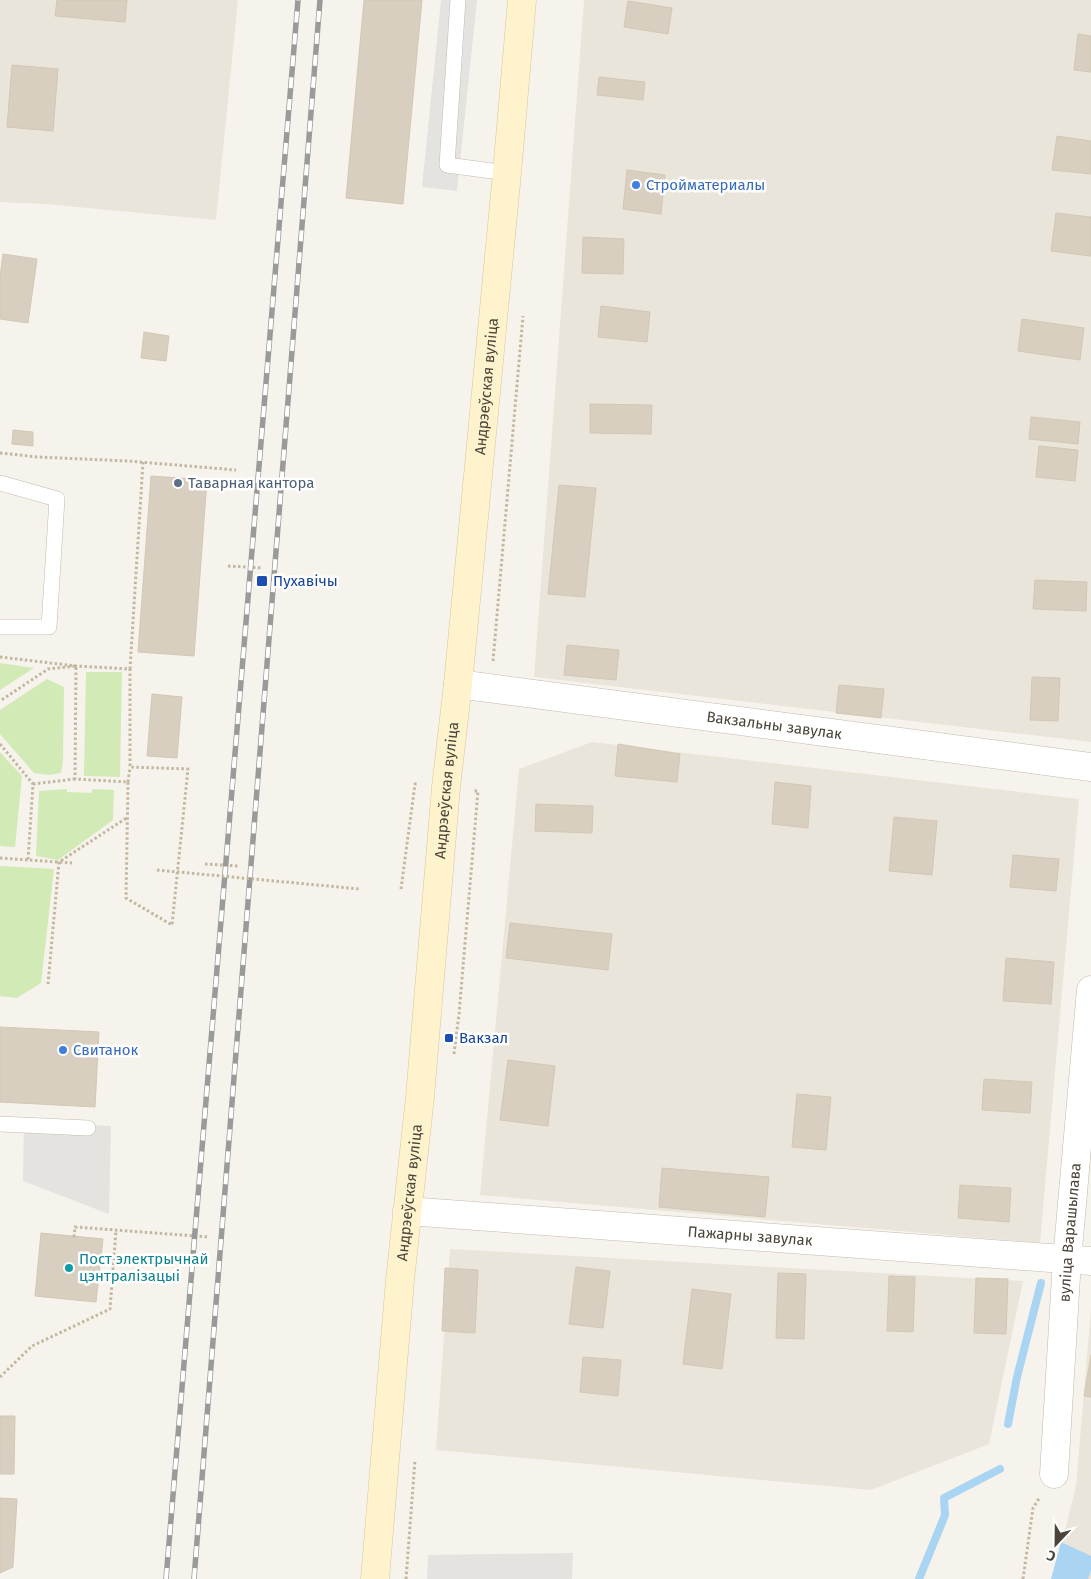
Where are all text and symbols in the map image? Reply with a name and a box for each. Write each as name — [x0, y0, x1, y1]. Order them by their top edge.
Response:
place label: Стройматериалы — [646, 176, 765, 194]
marker: Стройматериалы — [630, 179, 642, 191]
street label: Андрэеўская вуліца — [471, 317, 502, 456]
place label: Таварная кантора — [188, 474, 315, 492]
marker: Таварная кантора — [172, 477, 184, 489]
place label: Пухавічы — [273, 572, 338, 590]
marker: Пухавічы — [255, 574, 269, 588]
street label: Вакзальны завулак — [705, 708, 843, 743]
street label: Андрэеўская вуліца — [431, 721, 463, 860]
place label: Вакзал — [459, 1029, 508, 1047]
marker: Вакзал — [443, 1032, 455, 1044]
place label: Свитанок — [73, 1041, 139, 1059]
marker: Свитанок — [57, 1044, 69, 1056]
street label: Андрэеўская вуліца — [393, 1123, 426, 1262]
street label: вуліца Варашылава — [1055, 1162, 1085, 1303]
street label: Пажарны завулак — [687, 1223, 814, 1250]
place label: Пост электрычнай цэнтралізацыі — [79, 1250, 209, 1285]
marker: Пост электрычнай цэнтралізацыі — [63, 1262, 75, 1274]
north arrow — [1031, 1519, 1081, 1569]
text: С — [1044, 1546, 1058, 1565]

